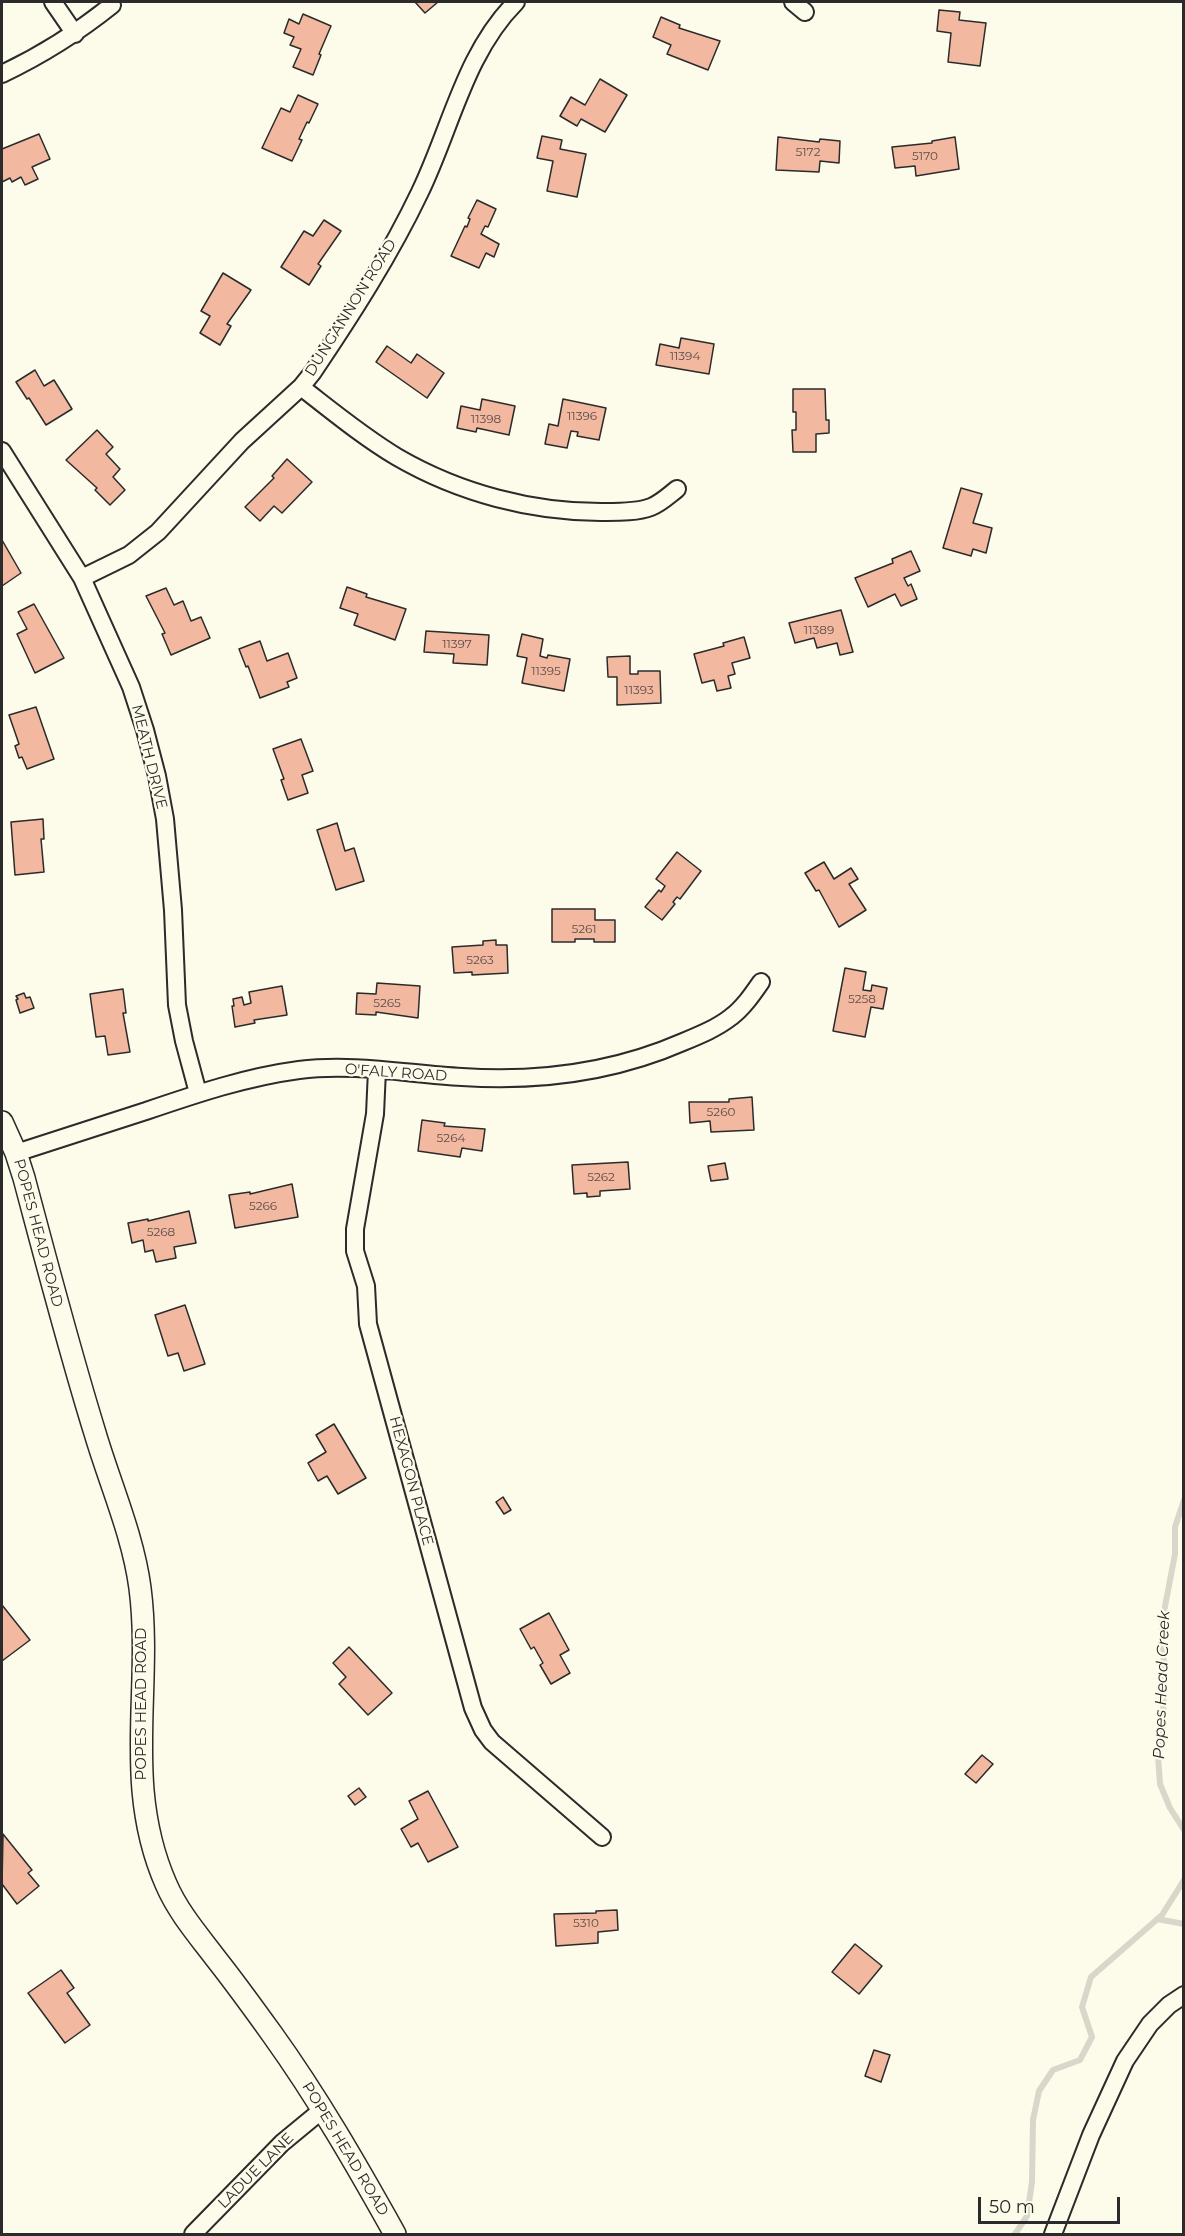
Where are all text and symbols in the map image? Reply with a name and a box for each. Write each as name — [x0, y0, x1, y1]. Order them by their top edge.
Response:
house number: 5172 — [795, 145, 821, 159]
house number: 5170 — [912, 149, 938, 163]
street label: DUNGANNON ROAD — [301, 236, 401, 380]
house number: 11394 — [670, 349, 700, 363]
house number: 11396 — [567, 409, 597, 423]
house number: 11398 — [471, 412, 501, 426]
house number: 11389 — [804, 623, 834, 637]
house number: 11397 — [442, 637, 472, 651]
house number: 11395 — [531, 664, 561, 678]
house number: 11393 — [624, 683, 654, 697]
street label: MEATH DRIVE — [127, 703, 171, 811]
house number: 5261 — [571, 922, 597, 936]
house number: 5263 — [466, 953, 494, 967]
house number: 5258 — [848, 992, 876, 1006]
house number: 5265 — [373, 996, 401, 1010]
street label: O'FALY ROAD — [344, 1060, 448, 1086]
house number: 5260 — [707, 1105, 735, 1119]
house number: 5264 — [437, 1131, 465, 1145]
street label: POPES HEAD ROAD — [10, 1157, 66, 1309]
house number: 5262 — [587, 1170, 615, 1184]
house number: 5266 — [249, 1199, 277, 1213]
house number: 5268 — [147, 1225, 175, 1239]
street label: HEXAGON PLACE — [385, 1414, 437, 1548]
water label: Popes Head Creek — [1150, 1610, 1174, 1760]
street label: POPES HEAD ROAD — [133, 1628, 151, 1780]
house number: 5310 — [573, 1916, 599, 1930]
street label: POPES HEAD ROAD — [298, 2079, 392, 2219]
street label: LADUE LANE — [214, 2129, 298, 2213]
scale bar — [981, 2185, 1124, 2223]
text: 50 m — [989, 2196, 1035, 2218]

